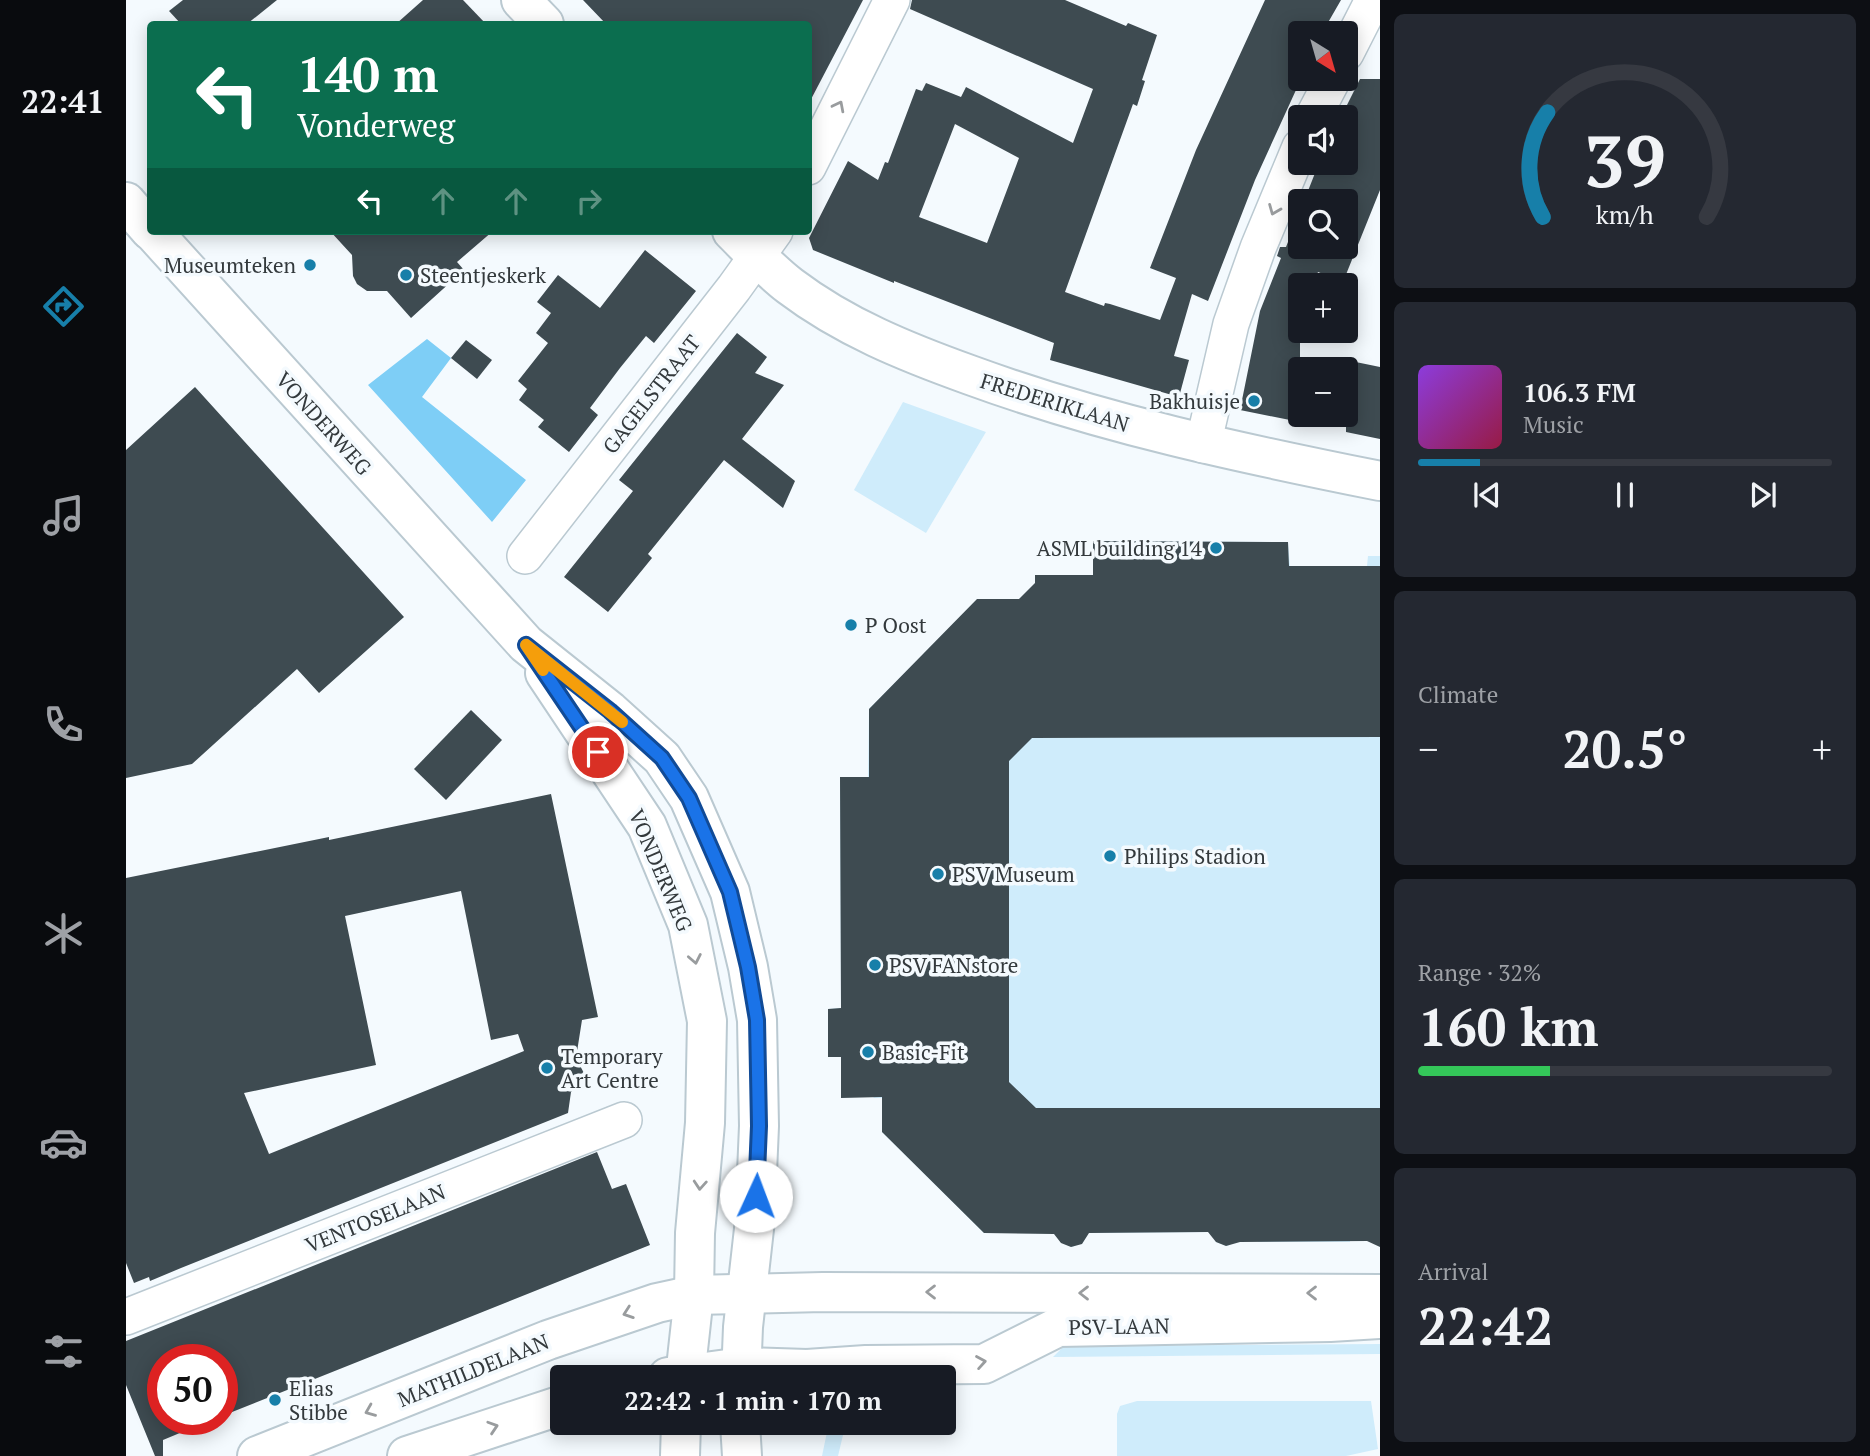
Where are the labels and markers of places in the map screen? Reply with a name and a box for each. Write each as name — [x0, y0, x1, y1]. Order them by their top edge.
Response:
place label: Museumteken — [164, 251, 297, 279]
marker: Museumteken — [302, 257, 318, 273]
place label: Steentjeskerk — [420, 261, 546, 289]
marker: Steentjeskerk — [398, 267, 414, 283]
place label: Bakhuisje — [1149, 387, 1240, 415]
marker: Bakhuisje — [1246, 393, 1262, 409]
place label: ASML building 14 — [1036, 534, 1203, 562]
marker: ASML building 14 — [1208, 540, 1224, 556]
place label: P Oost — [865, 611, 927, 639]
marker: P Oost — [843, 617, 859, 633]
pin — [568, 722, 628, 782]
place label: Philips Stadion — [1124, 842, 1266, 870]
marker: Philips Stadion — [1102, 848, 1118, 864]
place label: PSV Museum — [952, 860, 1075, 888]
marker: PSV Museum — [930, 866, 946, 882]
place label: PSV FANstore — [889, 951, 1018, 979]
marker: PSV FANstore — [867, 957, 883, 973]
place label: Basic-Fit — [882, 1038, 965, 1066]
place label: Temporary Art Centre — [561, 1042, 663, 1094]
marker: Basic-Fit — [860, 1044, 876, 1060]
marker: Temporary Art Centre — [539, 1060, 555, 1076]
place label: Elias Stibbe — [289, 1374, 348, 1426]
marker: Elias Stibbe — [267, 1392, 283, 1408]

